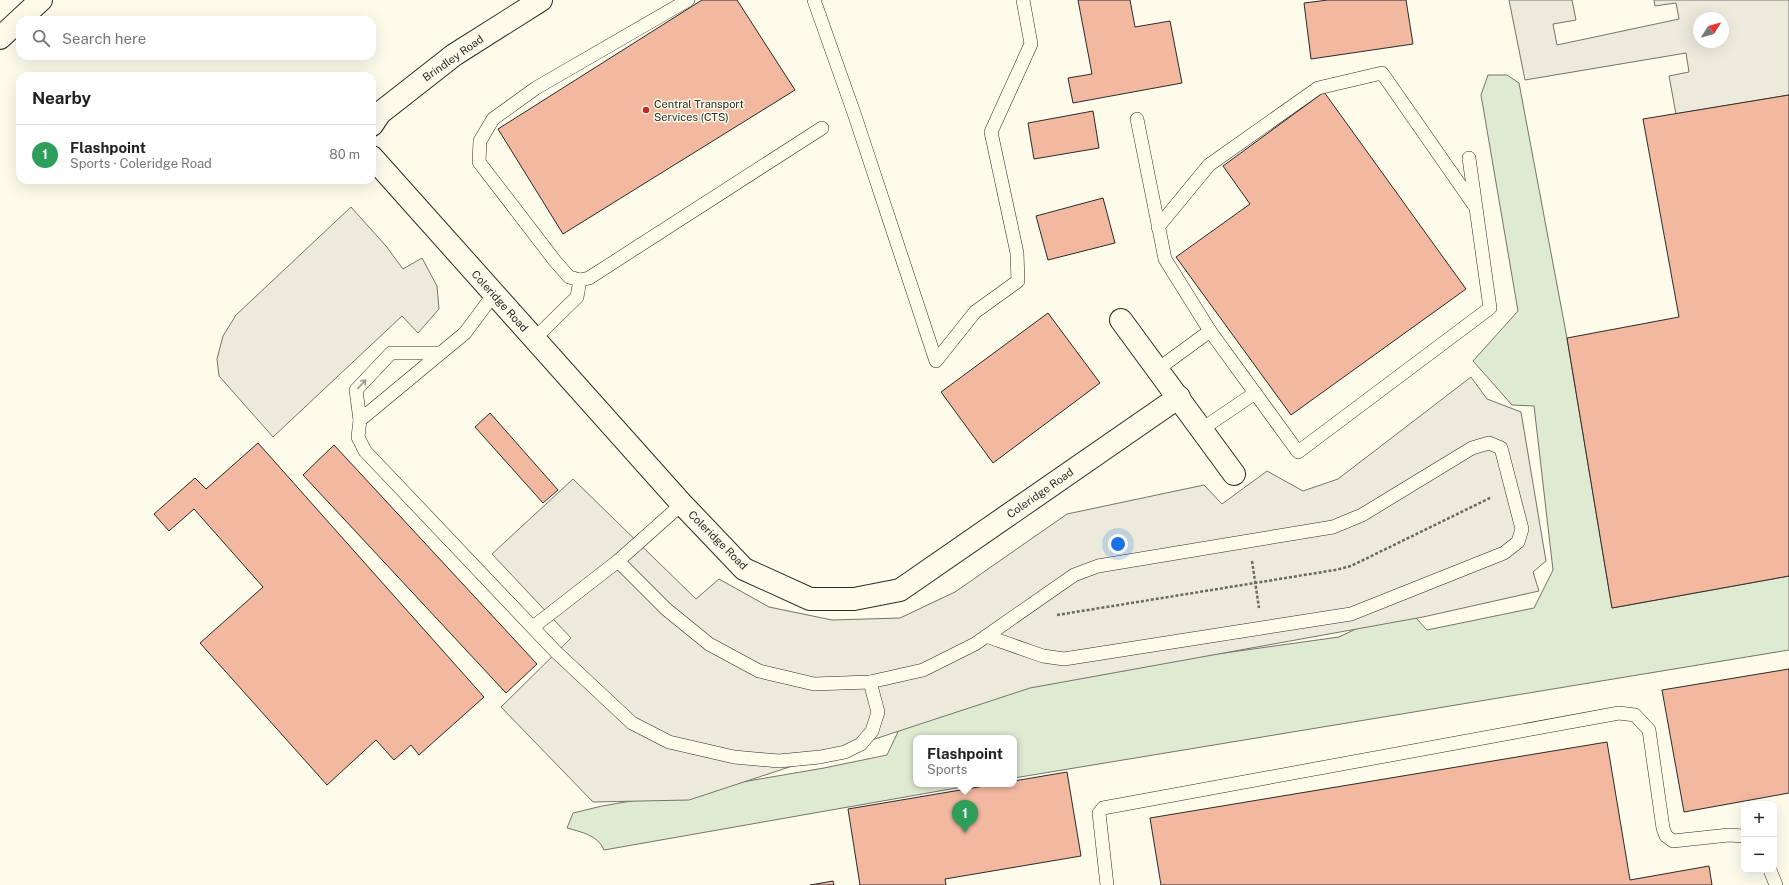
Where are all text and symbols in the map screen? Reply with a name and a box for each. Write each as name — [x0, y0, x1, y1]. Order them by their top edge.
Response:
north arrow — [1693, 12, 1729, 48]
search box — [16, 16, 376, 60]
icon: search — [30, 27, 52, 49]
text: Search here — [62, 30, 146, 47]
street label: Brindley Road — [420, 33, 486, 83]
text: Nearby — [32, 88, 91, 108]
place label: Central Transport Services (CTS) — [654, 98, 744, 123]
marker: Central Transport Services (CTS) — [641, 105, 651, 115]
text: Flashpoint — [70, 139, 146, 156]
text: 1 — [42, 147, 48, 162]
text: 80 m — [329, 147, 360, 162]
text: Sports · Coleridge Road — [70, 156, 212, 171]
street label: Coleridge Road — [469, 268, 531, 334]
one-way arrow — [358, 379, 367, 389]
street label: Coleridge Road — [1005, 466, 1075, 520]
street label: Coleridge Road — [686, 508, 750, 572]
your location — [1108, 534, 1128, 554]
popup — [913, 735, 1017, 787]
text: Flashpoint — [927, 745, 1003, 762]
text: Sports — [927, 762, 967, 777]
pin: 1 — [952, 800, 978, 833]
map controls — [1741, 801, 1777, 873]
button: + — [1741, 801, 1777, 837]
button: − — [1741, 837, 1777, 873]

